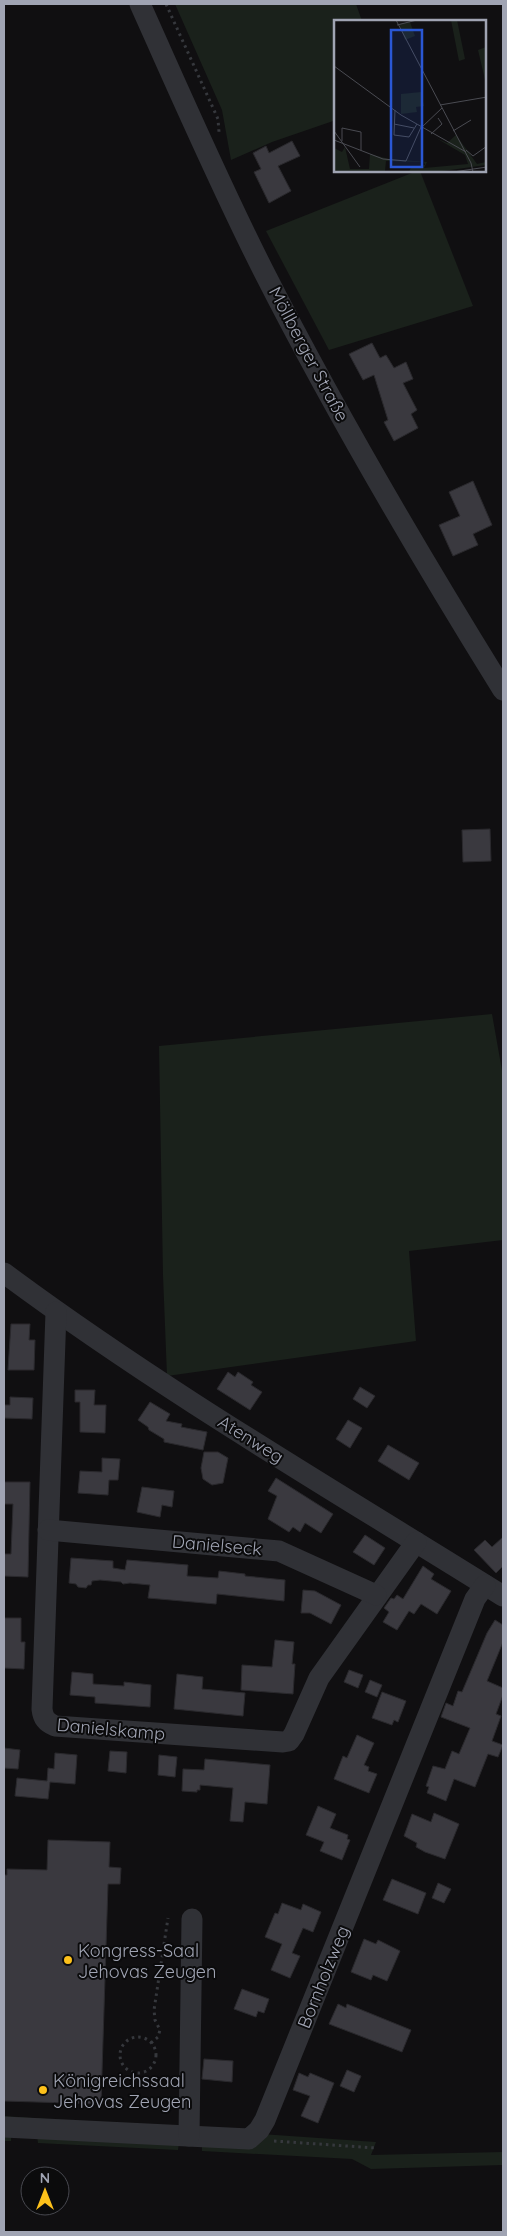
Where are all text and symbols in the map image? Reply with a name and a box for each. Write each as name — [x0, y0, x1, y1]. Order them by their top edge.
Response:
inset map — [334, 20, 487, 172]
street label: Möllberger Straße — [264, 283, 354, 425]
street label: Atenweg — [214, 1410, 288, 1468]
street label: Danielseck — [171, 1530, 263, 1560]
street label: Danielskamp — [56, 1713, 166, 1745]
street label: Bornholzweg — [292, 1922, 354, 2032]
place label: Kongress-Saal Jehovas Zeugen — [78, 1939, 216, 1983]
marker: Kongress-Saal Jehovas Zeugen — [62, 1954, 74, 1966]
place label: Königreichssaal Jehovas Zeugen — [53, 2069, 191, 2113]
marker: Königreichssaal Jehovas Zeugen — [37, 2084, 49, 2096]
north arrow — [20, 2166, 70, 2216]
text: N — [40, 2169, 50, 2187]

